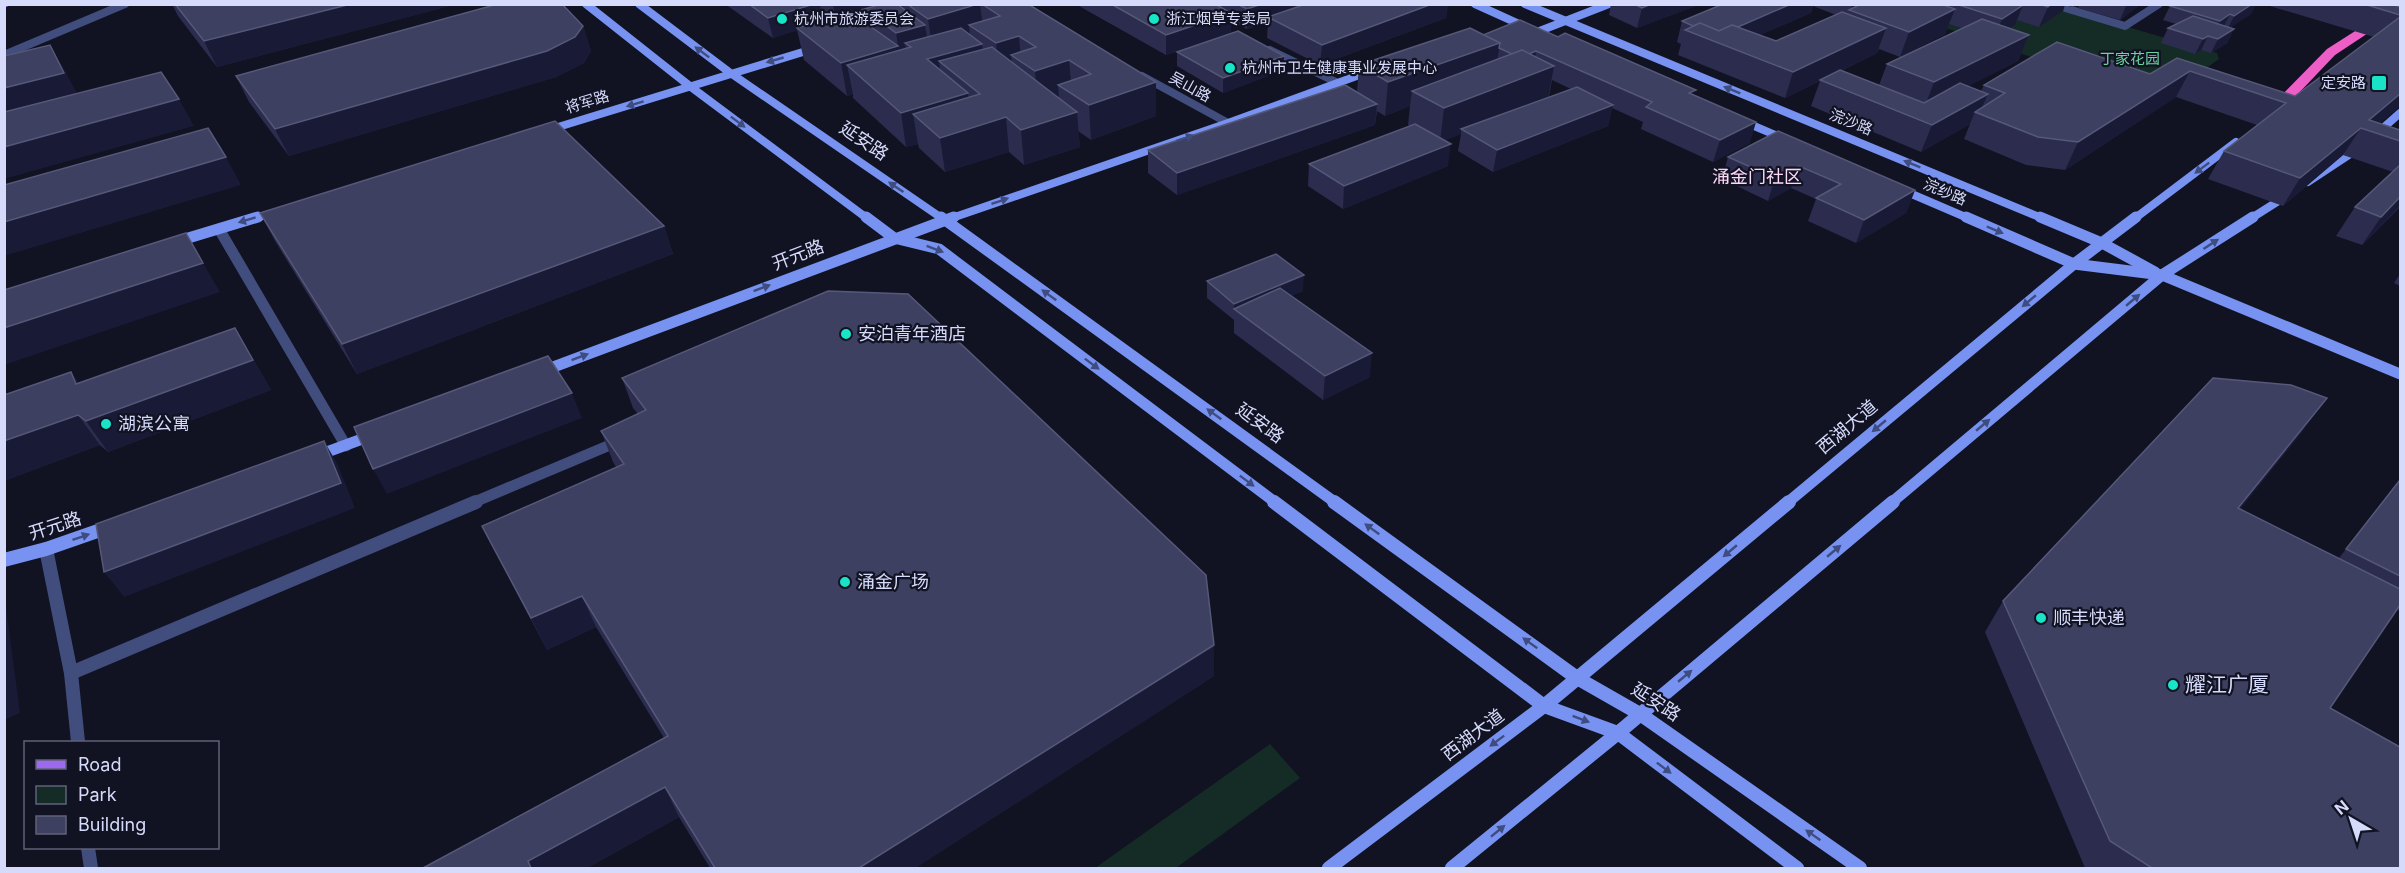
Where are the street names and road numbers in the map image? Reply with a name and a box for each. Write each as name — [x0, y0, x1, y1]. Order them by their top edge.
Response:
street label: 吴山路 — [1166, 67, 1215, 106]
street label: 将军路 — [563, 86, 611, 117]
street label: 浣沙路 — [1827, 104, 1876, 139]
street label: 延安路 — [836, 117, 893, 164]
street label: 浣纱路 — [1921, 174, 1970, 209]
street label: 开元路 — [769, 235, 827, 274]
street label: 西湖大道 — [1812, 395, 1881, 458]
street label: 延安路 — [1232, 398, 1288, 447]
street label: 开元路 — [26, 507, 84, 544]
street label: 延安路 — [1628, 678, 1685, 725]
street label: 西湖大道 — [1438, 705, 1508, 765]

